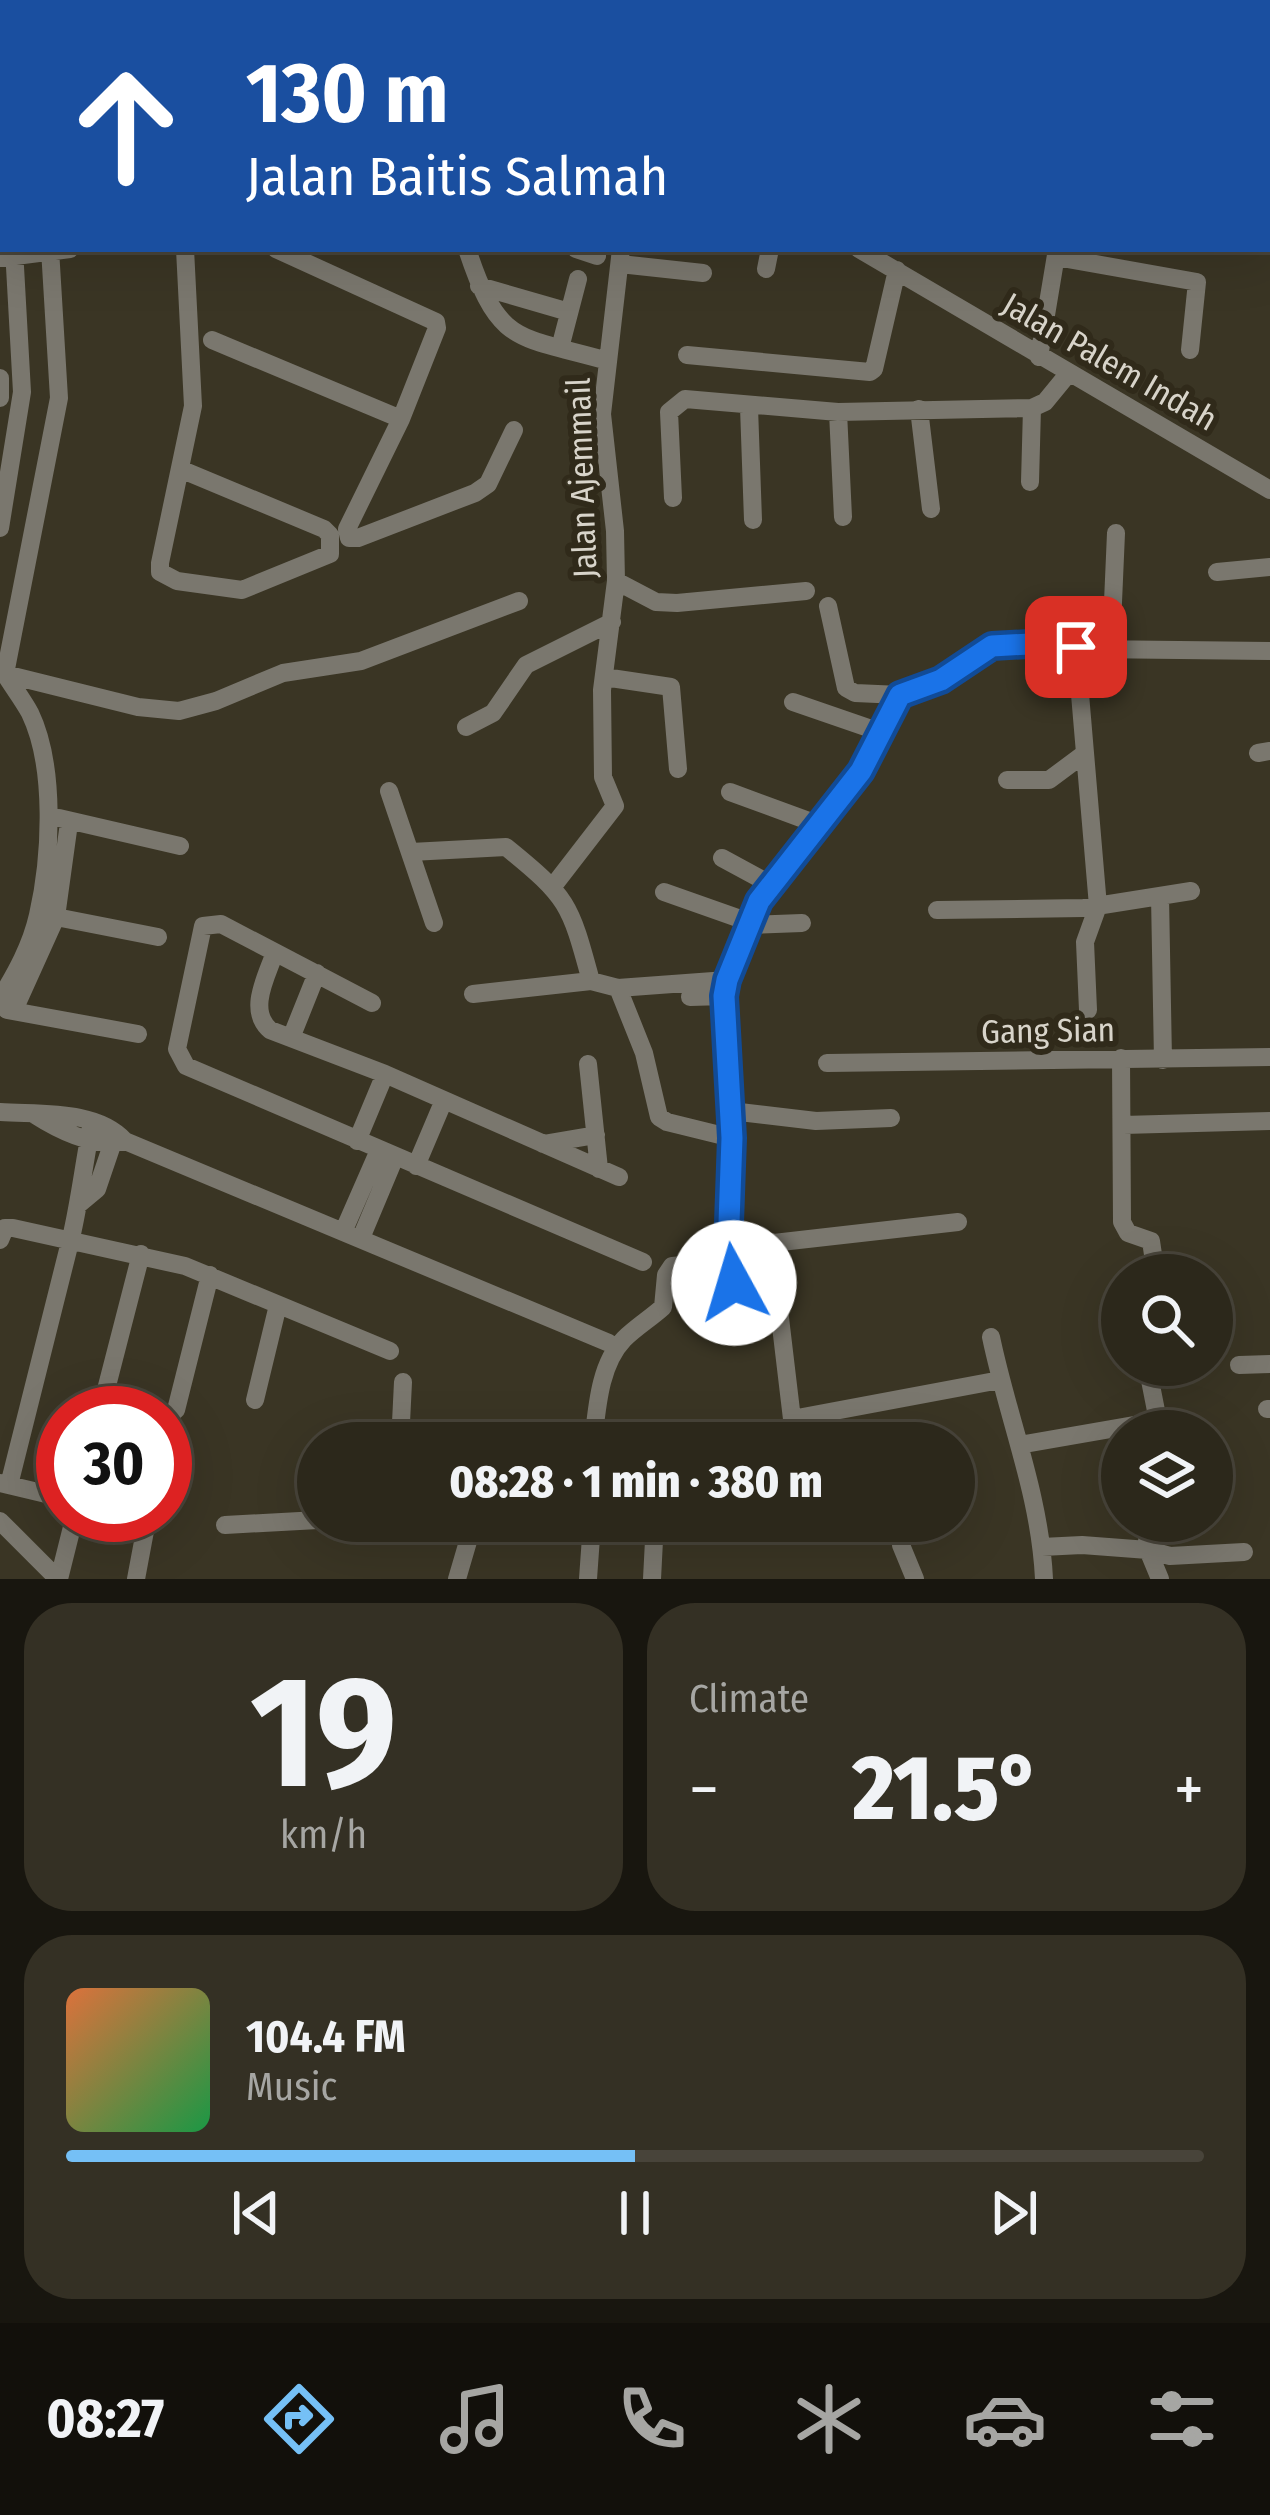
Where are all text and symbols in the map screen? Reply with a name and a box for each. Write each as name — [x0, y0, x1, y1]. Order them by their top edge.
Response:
text: 130 m — [246, 43, 449, 144]
icon: ahead — [48, 48, 204, 204]
text: Jalan Baitis Salmah — [246, 145, 668, 209]
street label: Jalan Palem Indah — [995, 284, 1224, 440]
street label: Jalan Ajemmail — [559, 377, 605, 579]
pin — [1025, 596, 1127, 698]
icon: arrive — [1043, 614, 1109, 680]
street label: Gang Sian — [981, 1010, 1115, 1052]
position arrow — [671, 1220, 797, 1346]
map controls — [1101, 1254, 1233, 1542]
button: search — [1101, 1254, 1233, 1386]
speed limit sign: 30 — [36, 1386, 192, 1542]
button: layers — [1101, 1410, 1233, 1542]
text: 08:28 · 1 min · 380 m — [449, 1455, 823, 1509]
text: 19 — [250, 1640, 397, 1827]
text: Climate — [689, 1676, 809, 1722]
text: 21.5° — [852, 1735, 1040, 1843]
text: − — [689, 1750, 719, 1829]
text: + — [1174, 1750, 1204, 1829]
text: km/h — [280, 1812, 367, 1858]
text: 104.4 FM — [246, 2010, 406, 2064]
text: Music — [246, 2064, 337, 2110]
icon: previous — [223, 2180, 289, 2246]
icon: pause — [602, 2180, 668, 2246]
icon: next — [981, 2180, 1047, 2246]
icon: directions — [257, 2377, 341, 2461]
icon: music — [433, 2377, 517, 2461]
icon: phone — [610, 2377, 694, 2461]
icon: climate — [787, 2377, 871, 2461]
icon: car — [963, 2377, 1047, 2461]
icon: filters — [1140, 2377, 1224, 2461]
text: 08:27 — [46, 2387, 164, 2451]

